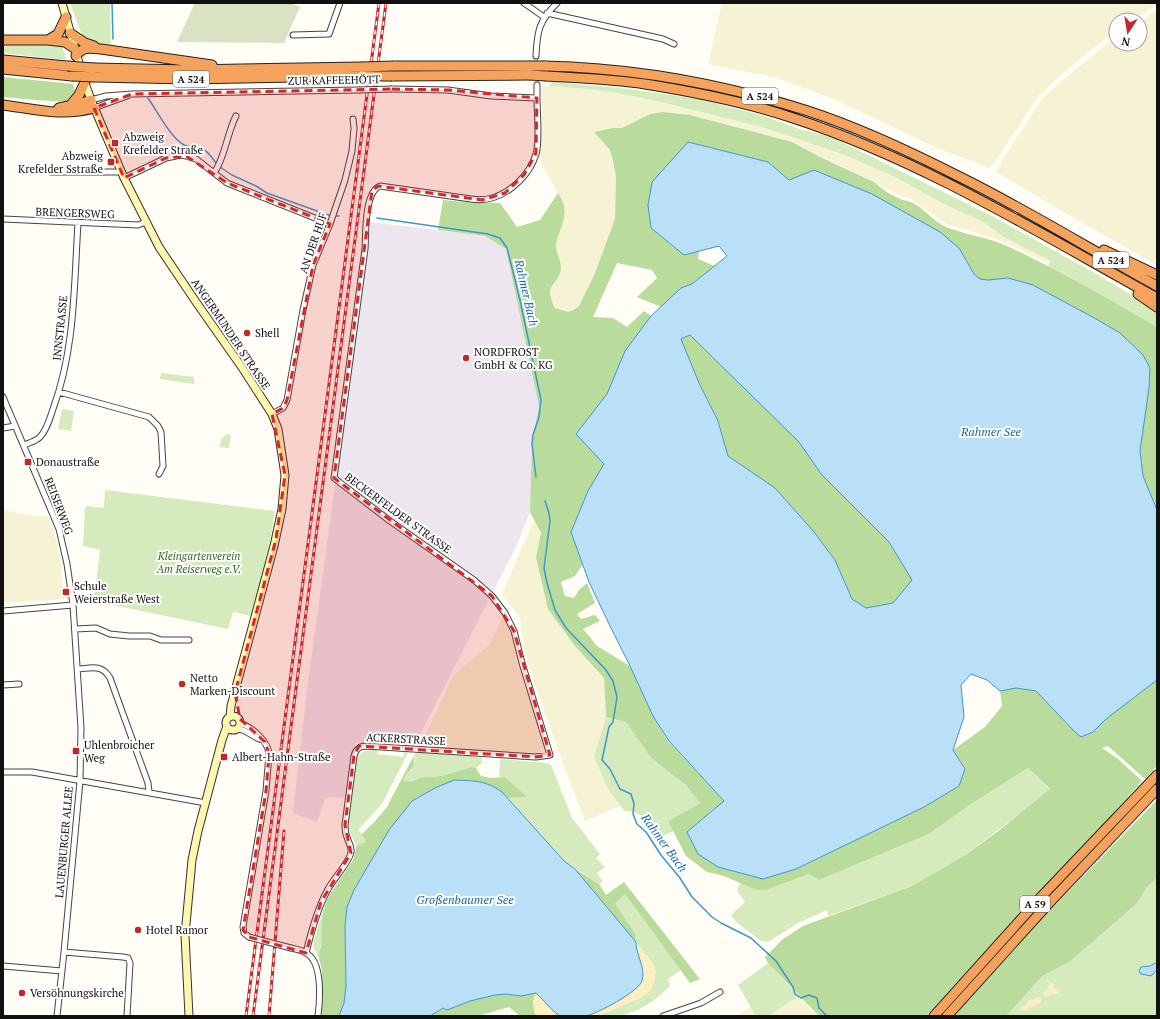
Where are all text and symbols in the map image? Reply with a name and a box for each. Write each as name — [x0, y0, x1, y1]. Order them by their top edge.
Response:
north arrow — [1108, 12, 1148, 52]
text: N — [1120, 34, 1131, 49]
road number: A 524 — [173, 71, 209, 87]
street label: ZUR KAFFEEHÖTT — [288, 72, 381, 88]
road number: A 524 — [742, 88, 778, 104]
place label: Abzweig Krefelder Straße — [123, 130, 204, 157]
marker: Abzweig Krefelder Straße — [110, 138, 120, 148]
place label: Abzweig Krefelder Sstraße — [18, 149, 103, 176]
marker: Abzweig Krefelder Sstraße — [106, 157, 116, 167]
street label: BRENGERSWEG — [35, 205, 115, 221]
street label: AN DER HUF — [296, 211, 330, 275]
road number: A 524 — [1093, 252, 1129, 268]
water label: Rahmer Bach — [511, 257, 541, 328]
street label: ANGERMUNDER STRASSE — [189, 276, 273, 392]
street label: INNSTRASSE — [50, 295, 70, 361]
place label: Shell — [255, 326, 280, 340]
marker: Shell — [242, 328, 252, 338]
place label: NORDFROST GmbH & Co. KG — [474, 345, 553, 372]
marker: NORDFROST GmbH & Co. KG — [461, 353, 471, 363]
water label: Rahmer See — [960, 424, 1022, 439]
place label: Donaustraße — [36, 455, 100, 469]
marker: Donaustraße — [23, 457, 33, 467]
street label: BECKERFELDER STRASSE — [342, 470, 454, 556]
street label: REISERWEG — [42, 475, 76, 537]
park label: Kleingartenverein Am Reiserweg e.V. — [156, 549, 241, 576]
place label: Schule Weierstraße West — [74, 579, 160, 606]
marker: Schule Weierstraße West — [61, 587, 71, 597]
place label: Netto Marken-Discount — [190, 671, 275, 698]
marker: Netto Marken-Discount — [177, 679, 187, 689]
street label: ACKERSTRASSE — [366, 730, 446, 748]
place label: Uhlenbroicher Weg — [84, 738, 155, 765]
marker: Uhlenbroicher Weg — [71, 746, 81, 756]
place label: Albert-Hahn-Straße — [232, 750, 331, 764]
marker: Albert-Hahn-Straße — [219, 752, 229, 762]
street label: LAUENBURGER ALLEE — [52, 786, 76, 898]
water label: Rahmer Bach — [638, 810, 691, 875]
water label: Großenbaumer See — [416, 892, 514, 907]
road number: A 59 — [1020, 896, 1050, 912]
place label: Hotel Ramor — [146, 923, 209, 937]
marker: Hotel Ramor — [133, 925, 143, 935]
place label: Versöhnungskirche — [30, 986, 124, 1000]
marker: Versöhnungskirche — [17, 988, 27, 998]

